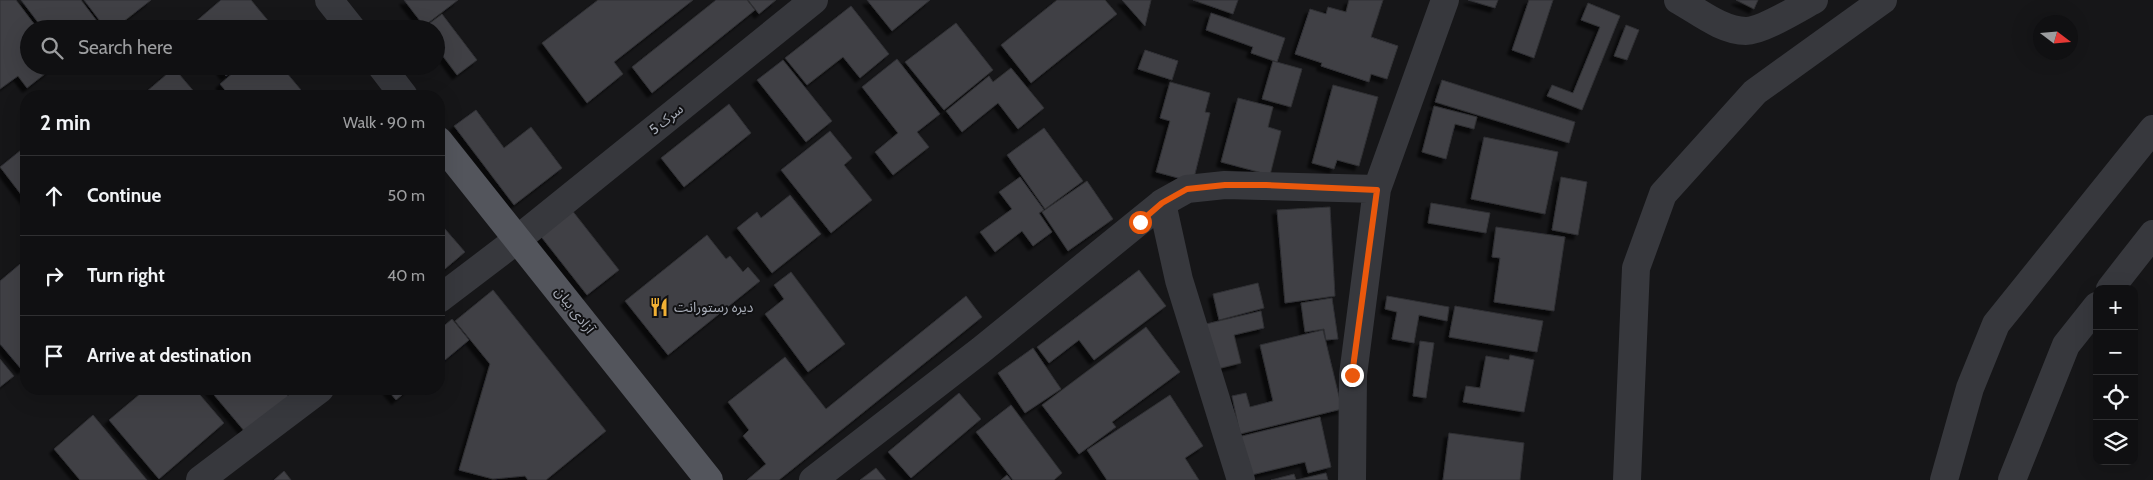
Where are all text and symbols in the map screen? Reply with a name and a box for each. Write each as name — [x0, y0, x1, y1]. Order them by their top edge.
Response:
north arrow — [2033, 15, 2078, 60]
search box — [20, 20, 445, 75]
icon: search — [38, 34, 66, 62]
text: Search here — [78, 36, 172, 59]
street label: سرک 5 — [645, 100, 687, 138]
text: 2 min — [40, 110, 91, 135]
text: Walk · 90 m — [343, 113, 425, 132]
icon: ahead — [40, 182, 68, 210]
text: Continue — [87, 184, 161, 207]
text: 50 m — [388, 186, 425, 205]
route start — [1129, 211, 1152, 234]
icon: right — [40, 262, 68, 290]
text: Turn right — [87, 264, 165, 287]
text: 40 m — [387, 266, 425, 285]
street label: آزادی بیان — [551, 283, 599, 338]
map controls — [2093, 285, 2138, 465]
button: + — [2093, 285, 2138, 330]
restaurant icon: دیره رستورانت — [648, 296, 670, 318]
place label: دیره رستورانت — [674, 298, 754, 316]
button: − — [2093, 330, 2138, 375]
icon: arrive — [40, 342, 68, 370]
text: Arrive at destination — [87, 344, 251, 367]
route end — [1341, 364, 1364, 387]
button: locate — [2093, 375, 2138, 420]
button: layers — [2093, 420, 2138, 465]

